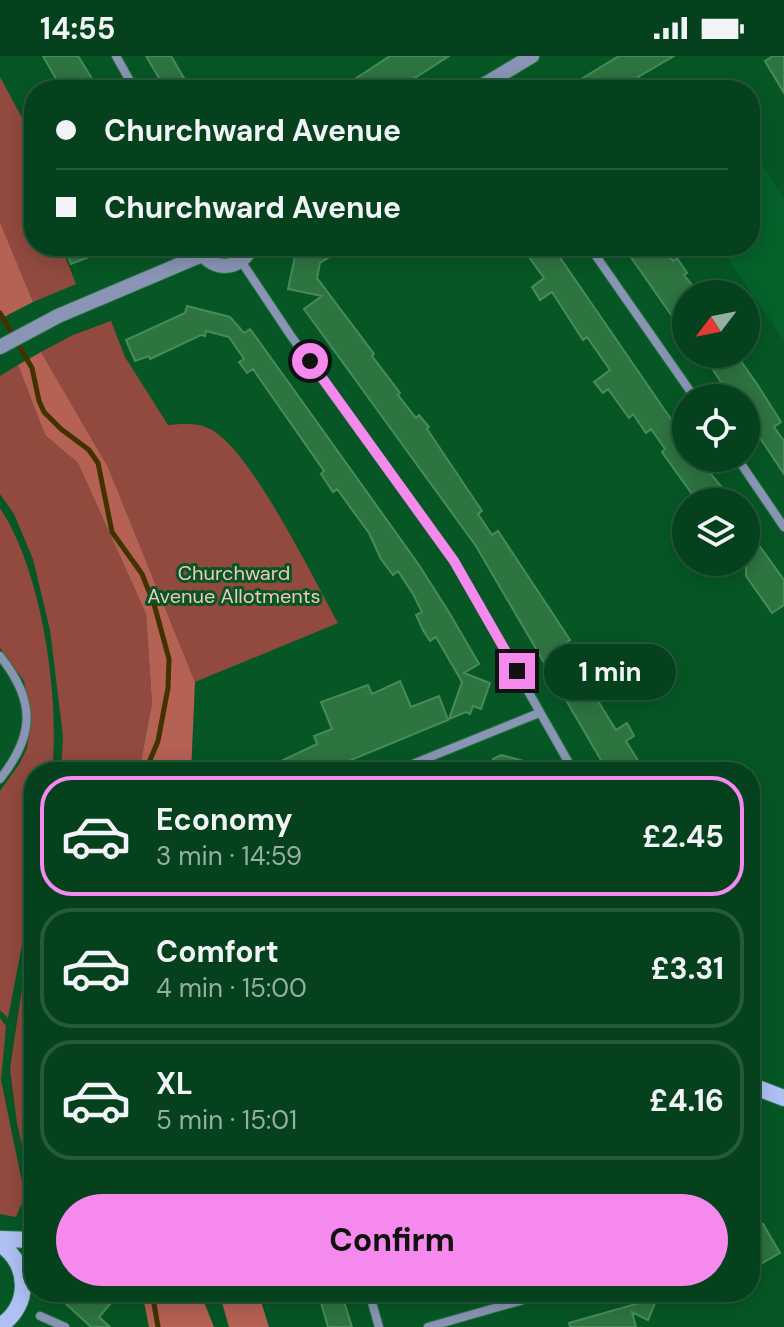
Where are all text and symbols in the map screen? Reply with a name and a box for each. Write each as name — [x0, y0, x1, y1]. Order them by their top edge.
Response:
text: 14:55 — [40, 9, 115, 48]
text: Churchward Avenue — [104, 111, 401, 150]
text: Churchward Avenue — [104, 188, 401, 227]
north arrow — [672, 280, 760, 368]
map controls — [672, 280, 760, 576]
route start — [292, 343, 328, 379]
button: locate — [672, 384, 760, 472]
button: layers — [672, 488, 760, 576]
park label: Churchward Avenue Allotments — [147, 560, 321, 609]
callout: 1 min — [545, 643, 677, 699]
route end — [499, 653, 535, 689]
text: 1 min — [578, 655, 642, 689]
icon: car — [60, 800, 132, 872]
text: Economy — [156, 800, 293, 839]
text: £2.45 — [642, 817, 724, 856]
text: 3 min · 14:59 — [156, 839, 302, 873]
icon: car — [60, 932, 132, 1004]
text: Comfort — [156, 932, 279, 971]
text: £3.31 — [651, 949, 724, 988]
text: 4 min · 15:00 — [156, 971, 307, 1005]
icon: car — [60, 1064, 132, 1136]
text: XL — [156, 1064, 193, 1103]
text: £4.16 — [649, 1081, 724, 1120]
text: 5 min · 15:01 — [156, 1103, 297, 1137]
button: Confirm — [56, 1194, 728, 1286]

